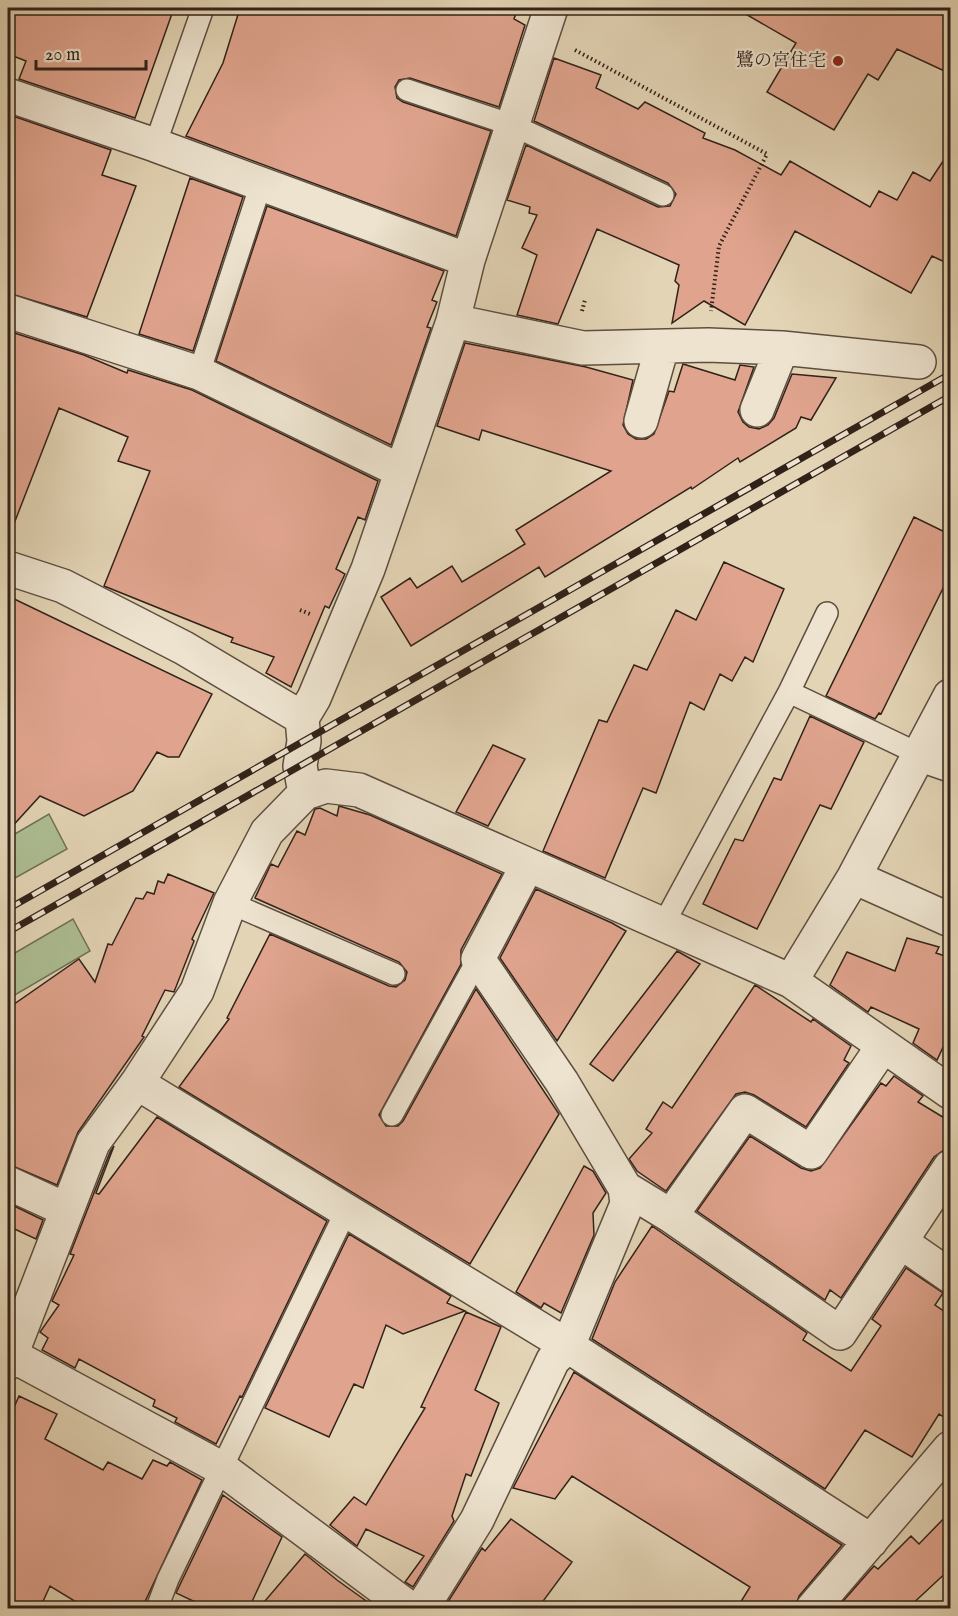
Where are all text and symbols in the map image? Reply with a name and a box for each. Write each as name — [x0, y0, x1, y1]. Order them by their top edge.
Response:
scale bar — [36, 33, 146, 71]
text: 20 m — [45, 44, 80, 67]
place label: 鷺の宮住宅 — [736, 50, 826, 73]
marker: 鷺の宮住宅 — [831, 54, 845, 68]

